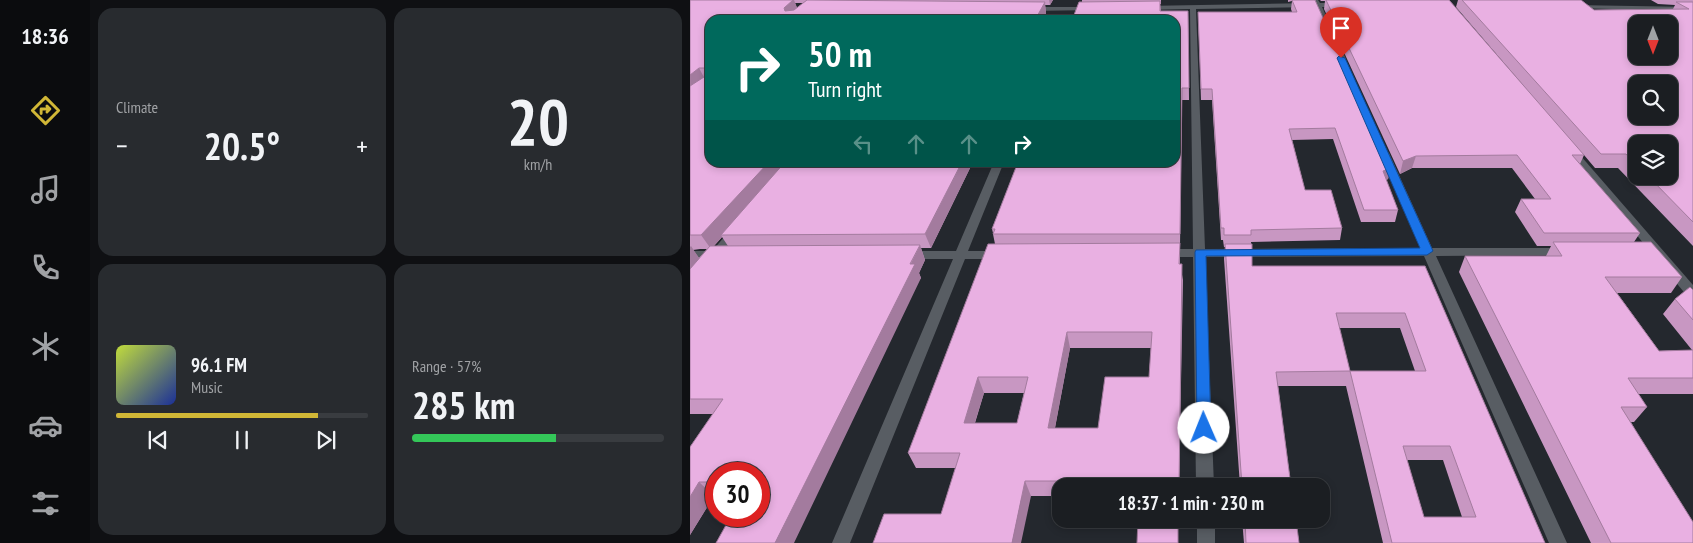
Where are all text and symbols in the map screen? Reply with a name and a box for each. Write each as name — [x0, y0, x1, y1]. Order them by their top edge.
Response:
pin — [1320, 7, 1362, 58]
icon: arrive — [1327, 14, 1355, 42]
north arrow — [1628, 15, 1678, 65]
map controls — [1628, 15, 1678, 185]
text: 18:36 — [21, 22, 69, 50]
text: 50 m — [808, 31, 872, 77]
icon: right — [725, 35, 790, 100]
text: Turn right — [808, 75, 882, 103]
button: search — [1628, 75, 1678, 125]
text: 20 — [507, 79, 569, 163]
icon: directions — [28, 93, 63, 128]
text: Climate — [116, 97, 158, 117]
text: 20.5° — [204, 121, 280, 170]
text: − — [116, 127, 128, 164]
text: + — [356, 127, 368, 164]
icon: left — [849, 130, 877, 158]
icon: ahead — [902, 130, 930, 158]
icon: ahead — [955, 130, 983, 158]
icon: right — [1008, 130, 1036, 158]
button: layers — [1628, 135, 1678, 185]
text: km/h — [524, 154, 552, 174]
icon: music — [28, 172, 63, 207]
icon: phone — [28, 250, 63, 285]
icon: climate — [28, 329, 63, 364]
text: 96.1 FM — [191, 353, 247, 377]
text: Range · 57% — [412, 356, 481, 376]
text: Music — [191, 377, 223, 397]
text: 285 km — [412, 380, 515, 429]
position arrow — [1177, 401, 1229, 453]
icon: car — [28, 408, 63, 443]
icon: previous — [144, 426, 172, 454]
icon: pause — [228, 426, 256, 454]
icon: next — [312, 426, 340, 454]
speed limit sign: 30 — [705, 462, 770, 527]
icon: filters — [28, 486, 63, 521]
text: 18:37 · 1 min · 230 m — [1118, 491, 1264, 515]

